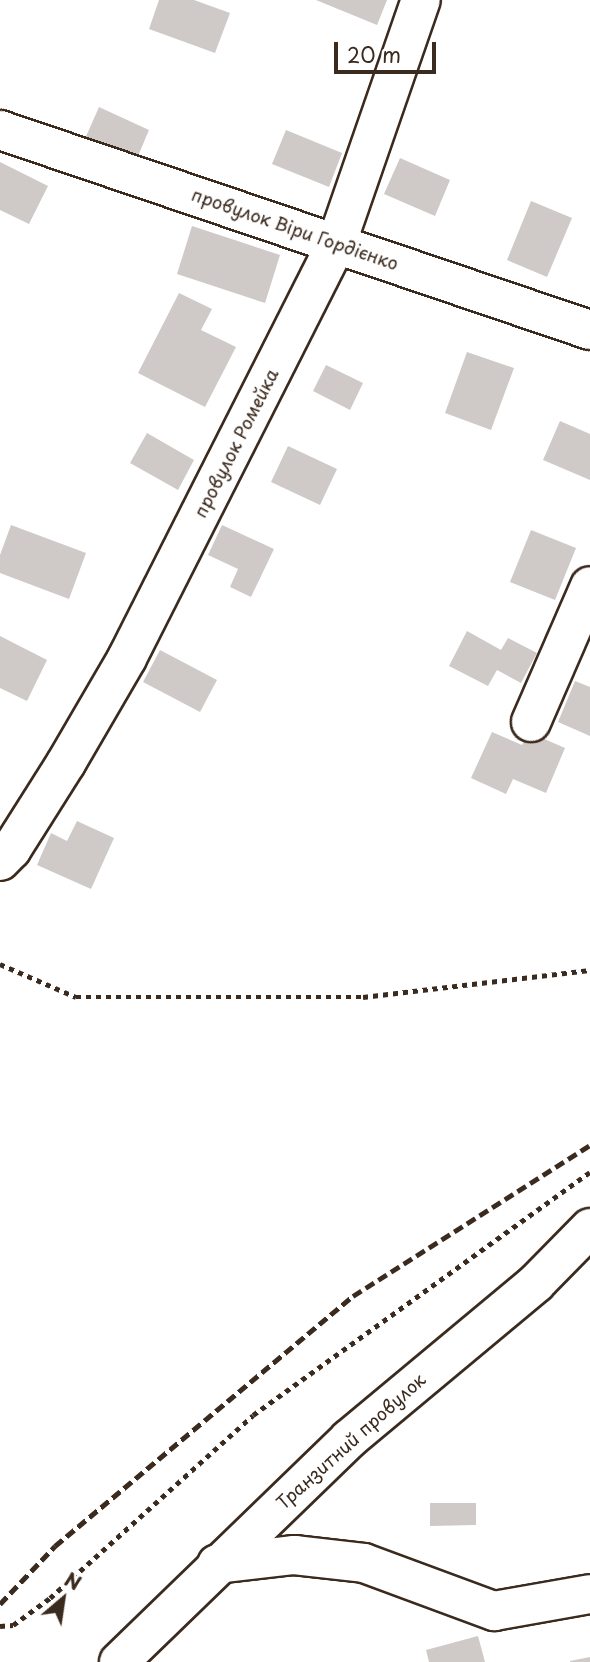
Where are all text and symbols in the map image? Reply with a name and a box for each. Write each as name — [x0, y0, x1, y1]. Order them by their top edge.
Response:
scale bar — [338, 28, 440, 72]
text: 20 m — [347, 38, 401, 70]
street label: провулок Віри Гордієнко — [188, 183, 402, 275]
street label: провулок Ромейка — [189, 365, 283, 521]
street label: Транзитний провулок — [272, 1369, 430, 1513]
north arrow — [28, 1564, 98, 1634]
text: N — [60, 1565, 87, 1597]

